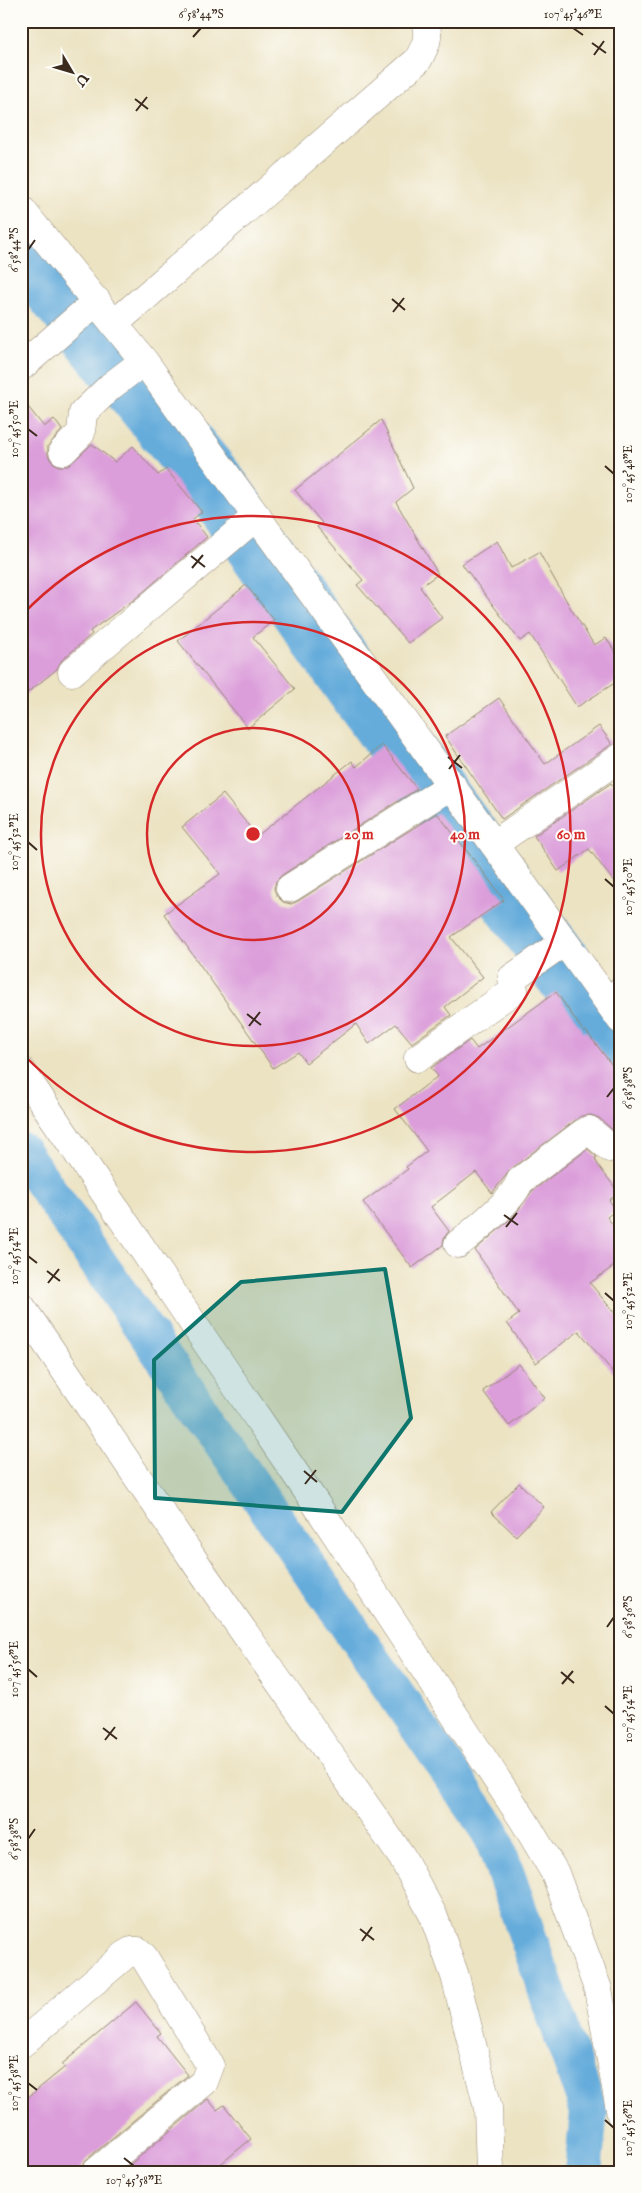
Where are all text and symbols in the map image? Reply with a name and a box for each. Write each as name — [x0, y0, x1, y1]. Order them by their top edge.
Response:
text: 6°58'44"S — [178, 7, 224, 22]
text: 107°45'46"E — [544, 7, 602, 22]
north arrow — [48, 48, 98, 98]
text: U — [70, 68, 93, 91]
text: 6°58'44"S — [7, 227, 22, 273]
text: 107°45'50"E — [7, 400, 22, 458]
text: 107°45'48"E — [621, 445, 636, 503]
text: 107°45'52"E — [7, 813, 22, 871]
centre of rings — [244, 825, 262, 843]
text: 20 m — [344, 825, 374, 844]
text: 40 m — [450, 825, 480, 844]
text: 60 m — [557, 825, 586, 844]
text: 107°45'50"E — [621, 858, 636, 916]
text: 6°58'38"S — [621, 1067, 636, 1109]
text: 107°45'54"E — [7, 1227, 22, 1285]
text: 107°45'52"E — [621, 1272, 636, 1330]
text: 6°58'36"S — [621, 1596, 636, 1638]
text: 107°45'56"E — [7, 1641, 22, 1697]
text: 107°45'54"E — [621, 1685, 636, 1743]
text: 6°58'38"S — [7, 1818, 22, 1860]
text: 107°45'58"E — [7, 2055, 22, 2111]
text: 107°45'56"E — [621, 2100, 636, 2156]
text: 107°45'58"E — [106, 2173, 162, 2188]

